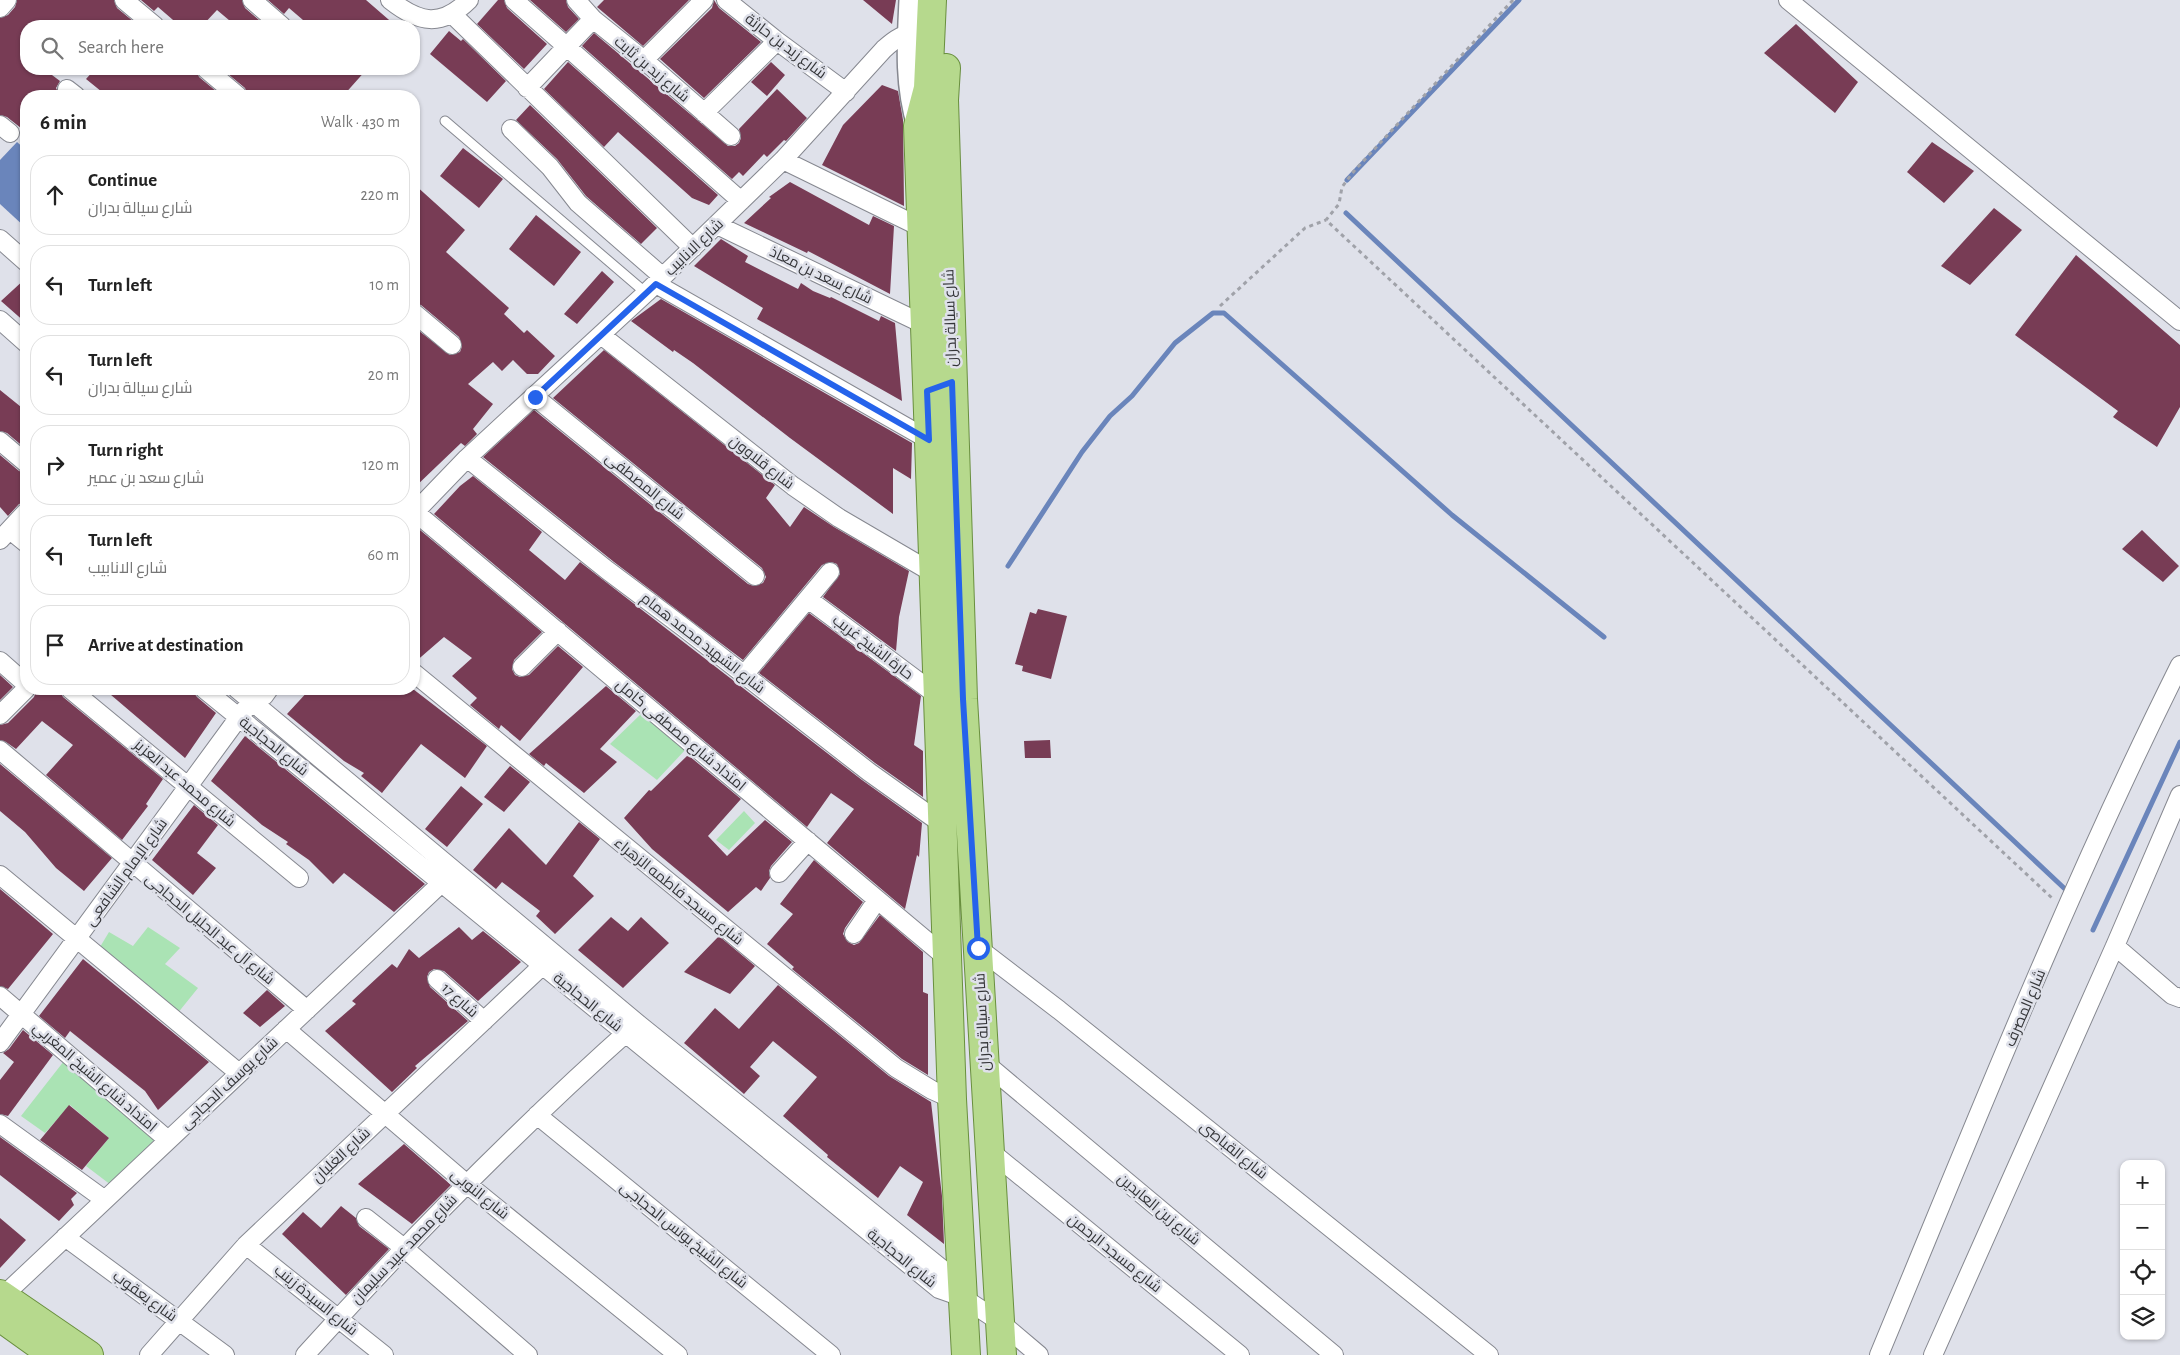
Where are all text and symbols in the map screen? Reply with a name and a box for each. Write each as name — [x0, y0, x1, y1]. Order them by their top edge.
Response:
street label: شارع زيد بن حارثة — [740, 10, 830, 84]
search box — [20, 20, 420, 75]
street label: شارع زيد بن ثابت — [609, 33, 693, 107]
icon: search — [38, 34, 66, 62]
text: Search here — [78, 38, 164, 57]
text: 6 min — [40, 112, 87, 133]
text: Walk · 430 m — [321, 114, 400, 130]
text: Continue — [88, 171, 157, 190]
icon: ahead — [41, 181, 69, 209]
text: 220 m — [361, 187, 399, 203]
text: شارع سيالة بدران — [88, 200, 193, 216]
street label: شارع الانابيب — [662, 215, 728, 281]
street label: شارع سعد بن معاذ — [766, 243, 875, 309]
street label: شارع سيالة بدران — [940, 269, 963, 367]
icon: left — [41, 271, 69, 299]
text: Turn left — [88, 276, 152, 295]
text: 10 m — [370, 277, 399, 293]
text: Turn left — [88, 351, 152, 370]
icon: left — [41, 361, 69, 389]
text: 20 m — [368, 367, 399, 383]
text: شارع سيالة بدران — [88, 380, 193, 396]
route end — [524, 386, 547, 409]
street label: شارع قلاوون — [725, 432, 797, 494]
text: Turn right — [88, 441, 163, 460]
street label: شارع المصطفى — [601, 449, 688, 525]
icon: right — [41, 451, 69, 479]
text: 120 m — [362, 457, 399, 473]
text: شارع سعد بن عمير — [88, 470, 204, 486]
text: Turn left — [88, 531, 152, 550]
icon: left — [41, 541, 69, 569]
text: 60 m — [368, 547, 399, 563]
text: شارع الانابيب — [88, 560, 167, 576]
street label: شارع الشهيد محمد همام — [636, 590, 768, 699]
street label: حارة الشيخ غريب — [828, 612, 916, 685]
icon: arrive — [41, 631, 69, 659]
text: Arrive at destination — [88, 636, 244, 655]
street label: امتداد شارع مصطفى كامل — [611, 676, 749, 796]
street label: شارع الحجاجية — [235, 713, 312, 781]
street label: شارع محمد عبد العزيز — [129, 736, 239, 832]
street label: شارع الإمام الشافعى — [82, 815, 173, 930]
street label: شارع مسجد فاطمه الزهراء — [610, 834, 747, 950]
street label: شارع آل عبد الجليل الحجاجى — [140, 870, 278, 990]
route start — [967, 937, 990, 960]
street label: شارع المصرف — [2002, 967, 2051, 1050]
street label: شارع الحجاجية — [549, 969, 626, 1037]
street label: شارع سيالة بدران — [971, 972, 996, 1071]
street label: شارع 17 — [437, 980, 481, 1023]
street label: امتداد شارع الشيخ المغربي — [27, 1019, 160, 1138]
street label: شارع يوسف الحجاجى — [177, 1034, 283, 1134]
street label: شارع القباصى — [1195, 1118, 1271, 1184]
street label: شارع الغلبان — [309, 1124, 375, 1188]
map controls — [2120, 1160, 2165, 1340]
button: + — [2120, 1160, 2165, 1205]
street label: شارع النوبى — [446, 1166, 512, 1225]
street label: شارع زين العابدين — [1113, 1170, 1203, 1250]
street label: شارع الشيخ يونس الحجاجى — [615, 1179, 751, 1294]
street label: شارع محمد عبيد سليمان — [348, 1191, 462, 1309]
button: − — [2120, 1205, 2165, 1250]
street label: شارع مسجد الرحمن — [1063, 1211, 1165, 1298]
street label: شارع الحجاجية — [863, 1225, 940, 1293]
button: locate — [2120, 1250, 2165, 1295]
street label: شارع السيدة زينب — [269, 1262, 361, 1341]
street label: شارع يعقوب — [108, 1267, 180, 1327]
button: layers — [2120, 1295, 2165, 1340]

